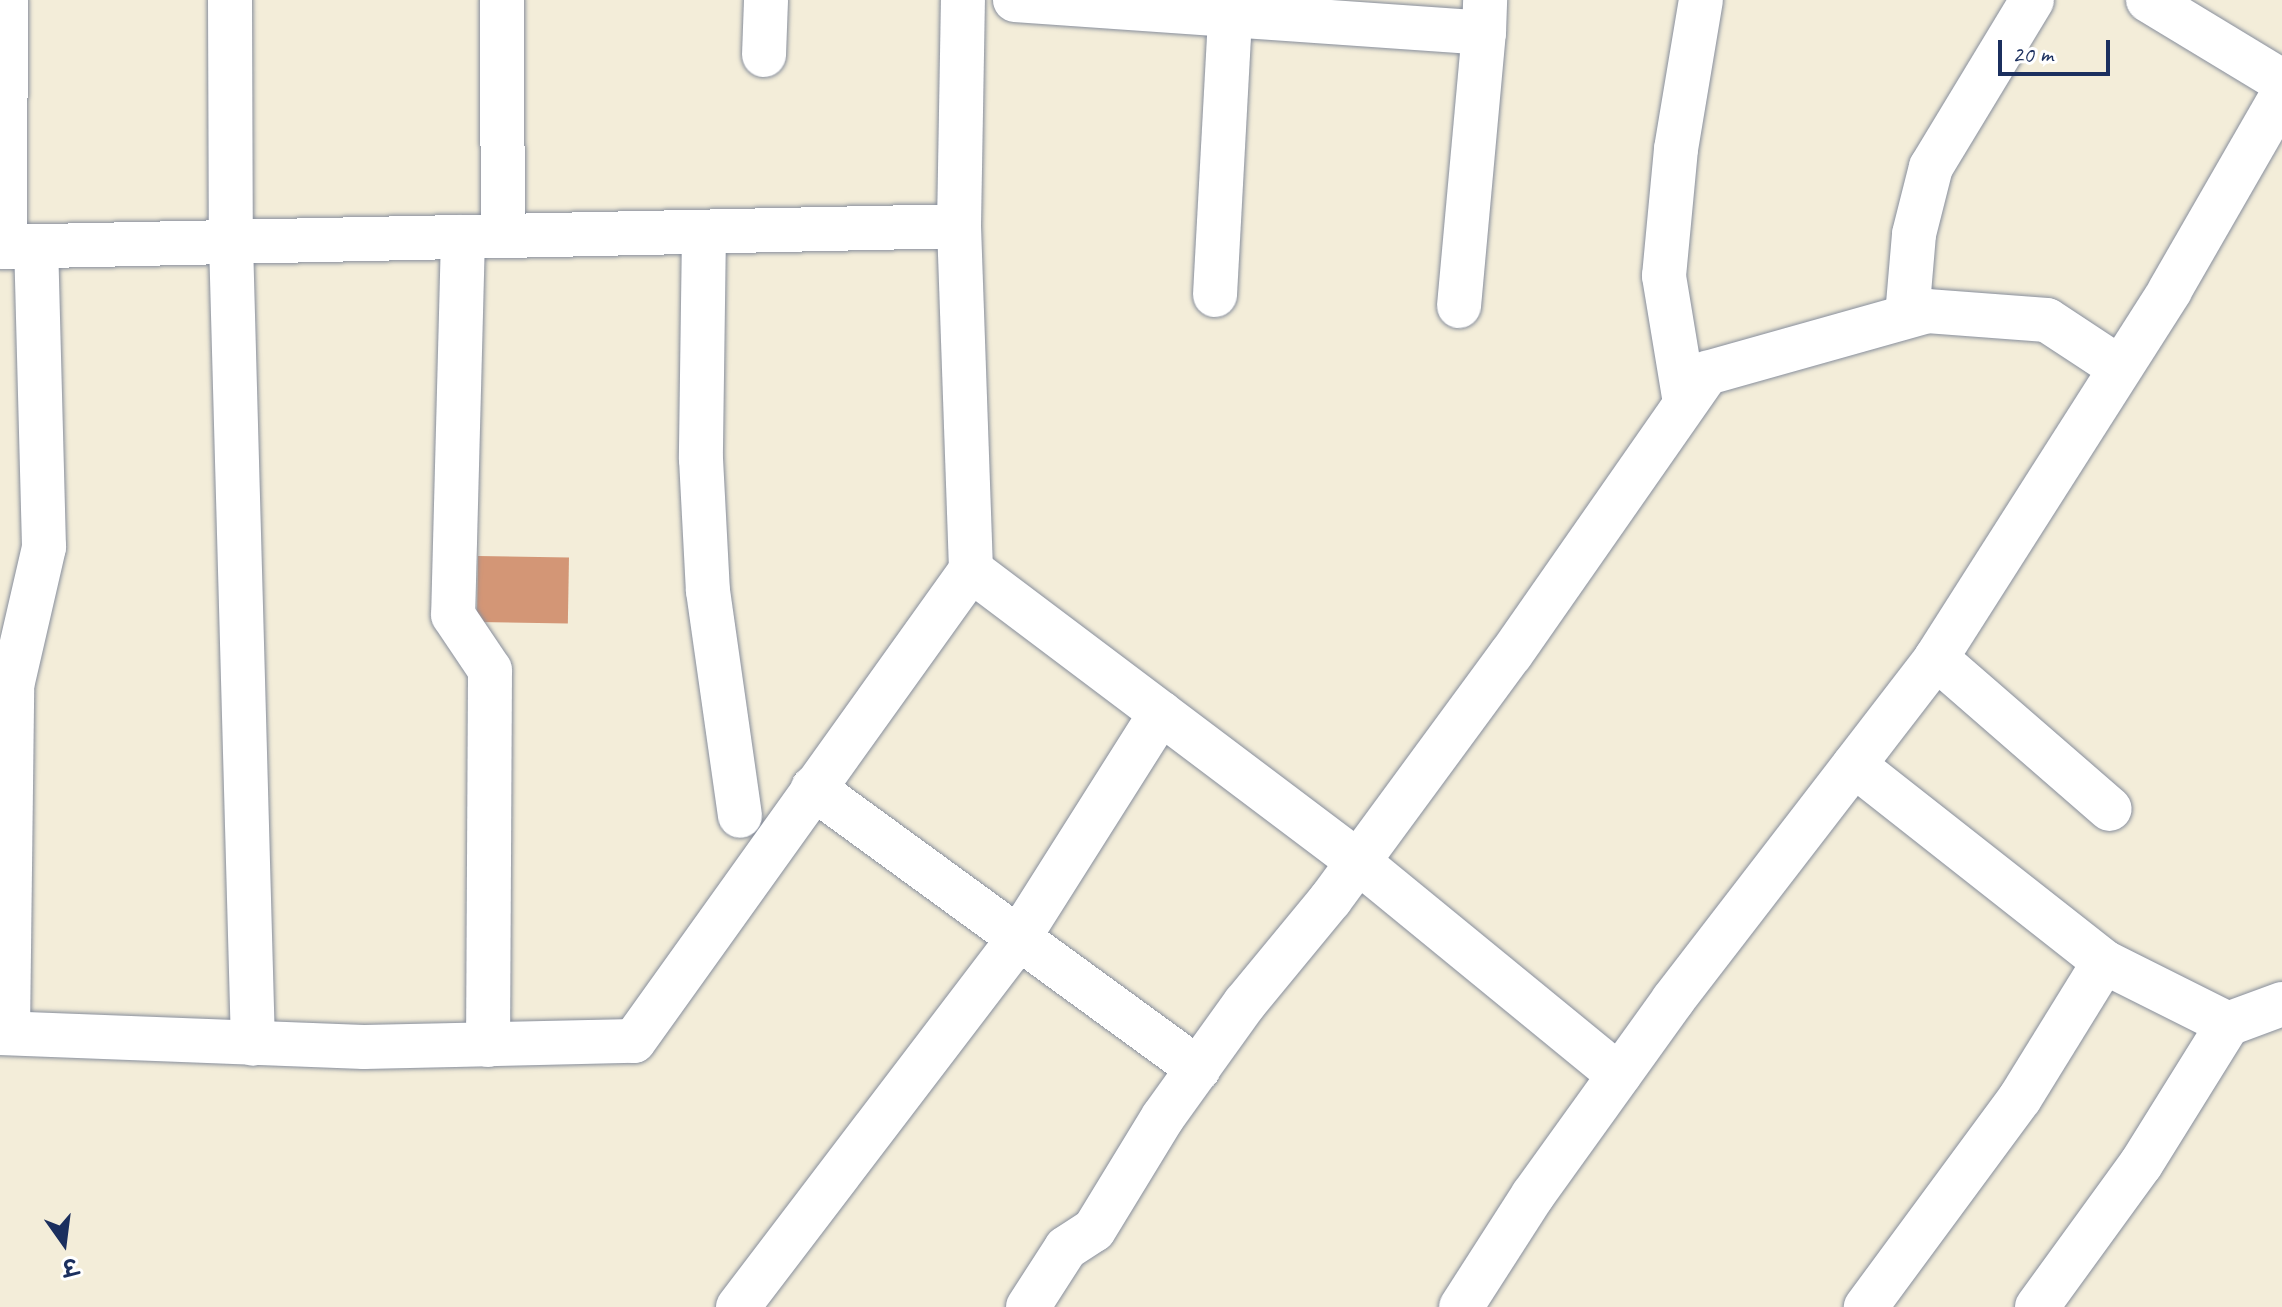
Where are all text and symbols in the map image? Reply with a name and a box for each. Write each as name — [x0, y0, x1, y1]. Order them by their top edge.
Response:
scale bar — [2002, 24, 2114, 74]
text: 20 m — [2012, 39, 2053, 69]
north arrow — [24, 1203, 104, 1283]
text: उ — [59, 1251, 80, 1282]

